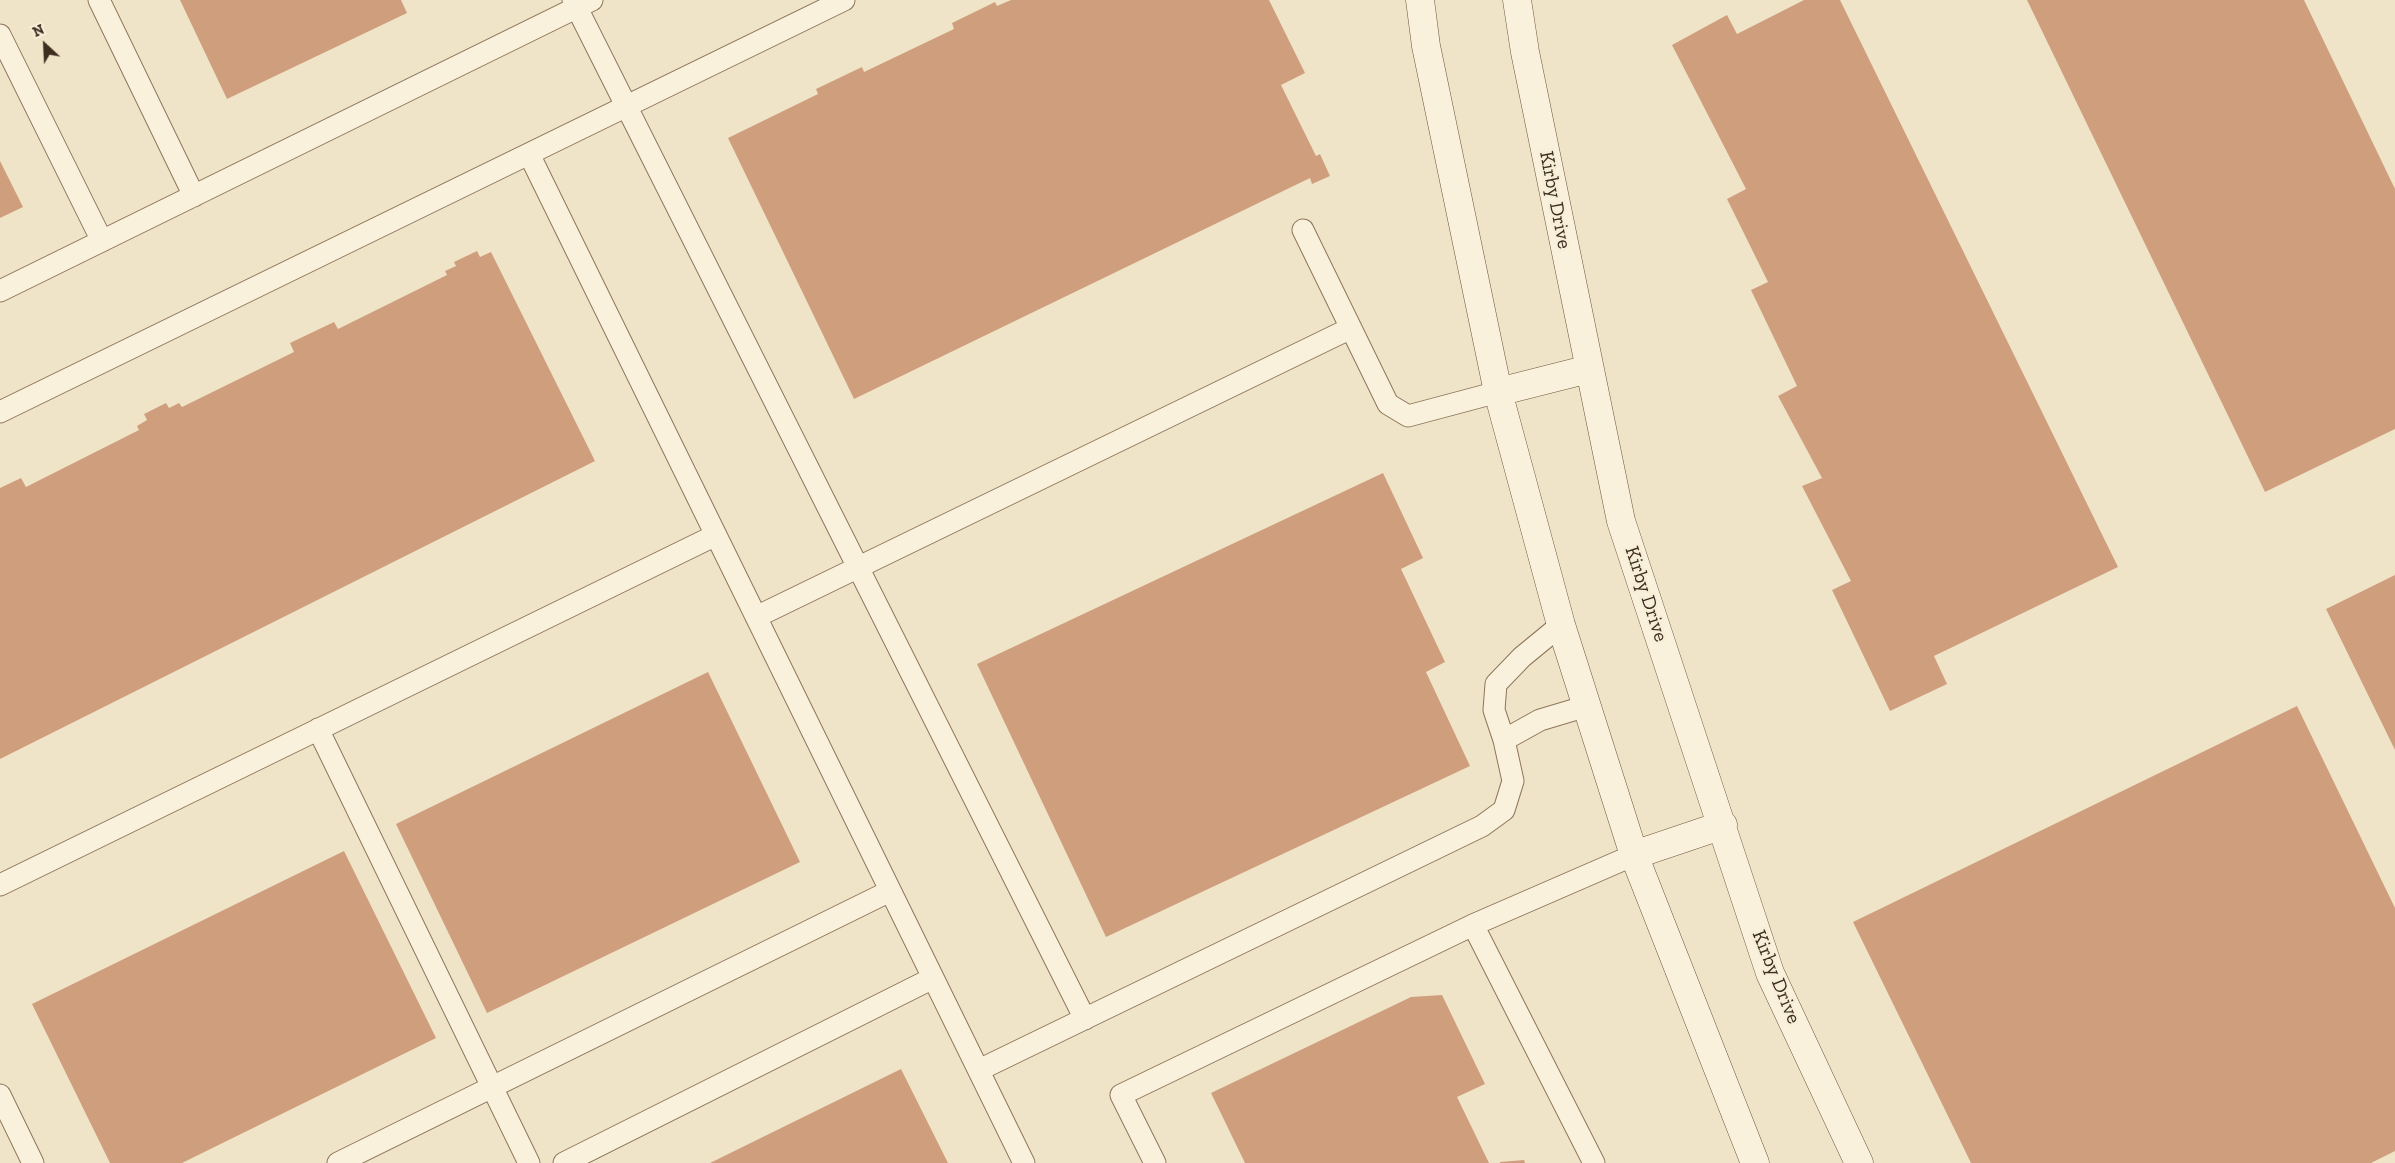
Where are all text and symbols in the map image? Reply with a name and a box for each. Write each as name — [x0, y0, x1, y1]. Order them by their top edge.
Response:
north arrow — [20, 20, 70, 70]
text: N — [30, 21, 47, 41]
street label: Kirby Drive — [1534, 149, 1576, 251]
street label: Kirby Drive — [1619, 543, 1673, 645]
street label: Kirby Drive — [1746, 927, 1806, 1027]

